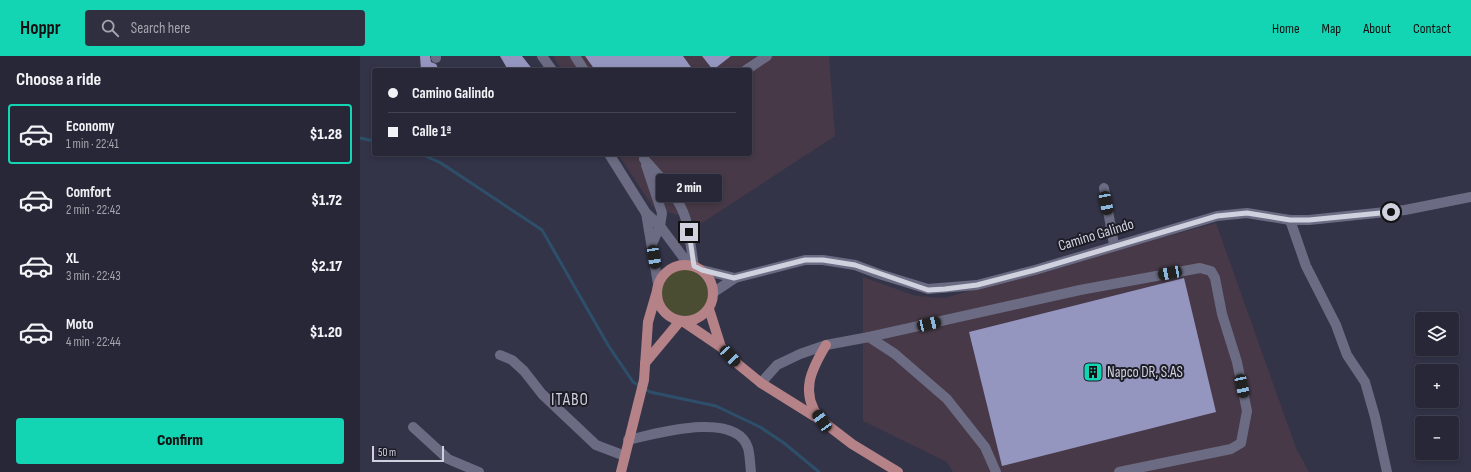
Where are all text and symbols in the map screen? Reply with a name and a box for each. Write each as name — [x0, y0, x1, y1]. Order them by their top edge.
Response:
search box — [85, 10, 365, 46]
text: Hoppr — [20, 17, 61, 40]
icon: search — [99, 17, 121, 39]
text: Search here — [131, 19, 190, 38]
text: Home — [1272, 20, 1300, 37]
text: Map — [1322, 20, 1341, 37]
text: About — [1363, 20, 1391, 37]
text: Contact — [1413, 20, 1451, 37]
text: Choose a ride — [16, 69, 101, 90]
text: Camino Galindo — [412, 84, 494, 103]
icon: car — [18, 116, 54, 152]
text: Economy — [66, 117, 115, 136]
text: Calle 1ª — [412, 122, 451, 141]
text: $1.28 — [310, 125, 342, 144]
text: 1 min · 22:41 — [66, 136, 119, 152]
callout: 2 min — [656, 174, 722, 202]
text: 2 min — [676, 180, 702, 196]
icon: car — [18, 182, 54, 218]
text: Comfort — [66, 183, 111, 202]
car — [1098, 190, 1114, 216]
text: $1.72 — [311, 191, 342, 210]
text: 2 min · 22:42 — [66, 202, 121, 218]
route start — [1382, 203, 1400, 221]
street label: Camino Galindo — [1056, 214, 1136, 256]
route end — [680, 223, 698, 241]
car — [646, 244, 662, 270]
icon: car — [18, 248, 54, 284]
text: XL — [66, 249, 79, 268]
text: $2.17 — [311, 257, 342, 276]
car — [1157, 265, 1183, 281]
text: 3 min · 22:43 — [66, 268, 121, 284]
map controls — [1415, 312, 1459, 460]
button: layers — [1415, 312, 1459, 356]
icon: car — [18, 314, 54, 350]
text: Moto — [66, 315, 93, 334]
car — [916, 315, 942, 333]
text: $1.20 — [310, 323, 342, 342]
text: 4 min · 22:44 — [66, 334, 121, 350]
car — [717, 343, 743, 369]
building icon: Napco DR, S.AS — [1082, 361, 1104, 383]
place label: Napco DR, S.AS — [1107, 363, 1183, 382]
button: + — [1415, 364, 1459, 408]
car — [1234, 373, 1250, 399]
district label: ITABO — [551, 390, 589, 410]
car — [810, 408, 834, 434]
button: − — [1415, 416, 1459, 460]
button: Confirm — [16, 418, 344, 464]
scale bar — [372, 444, 444, 463]
text: 50 m — [378, 446, 396, 459]

